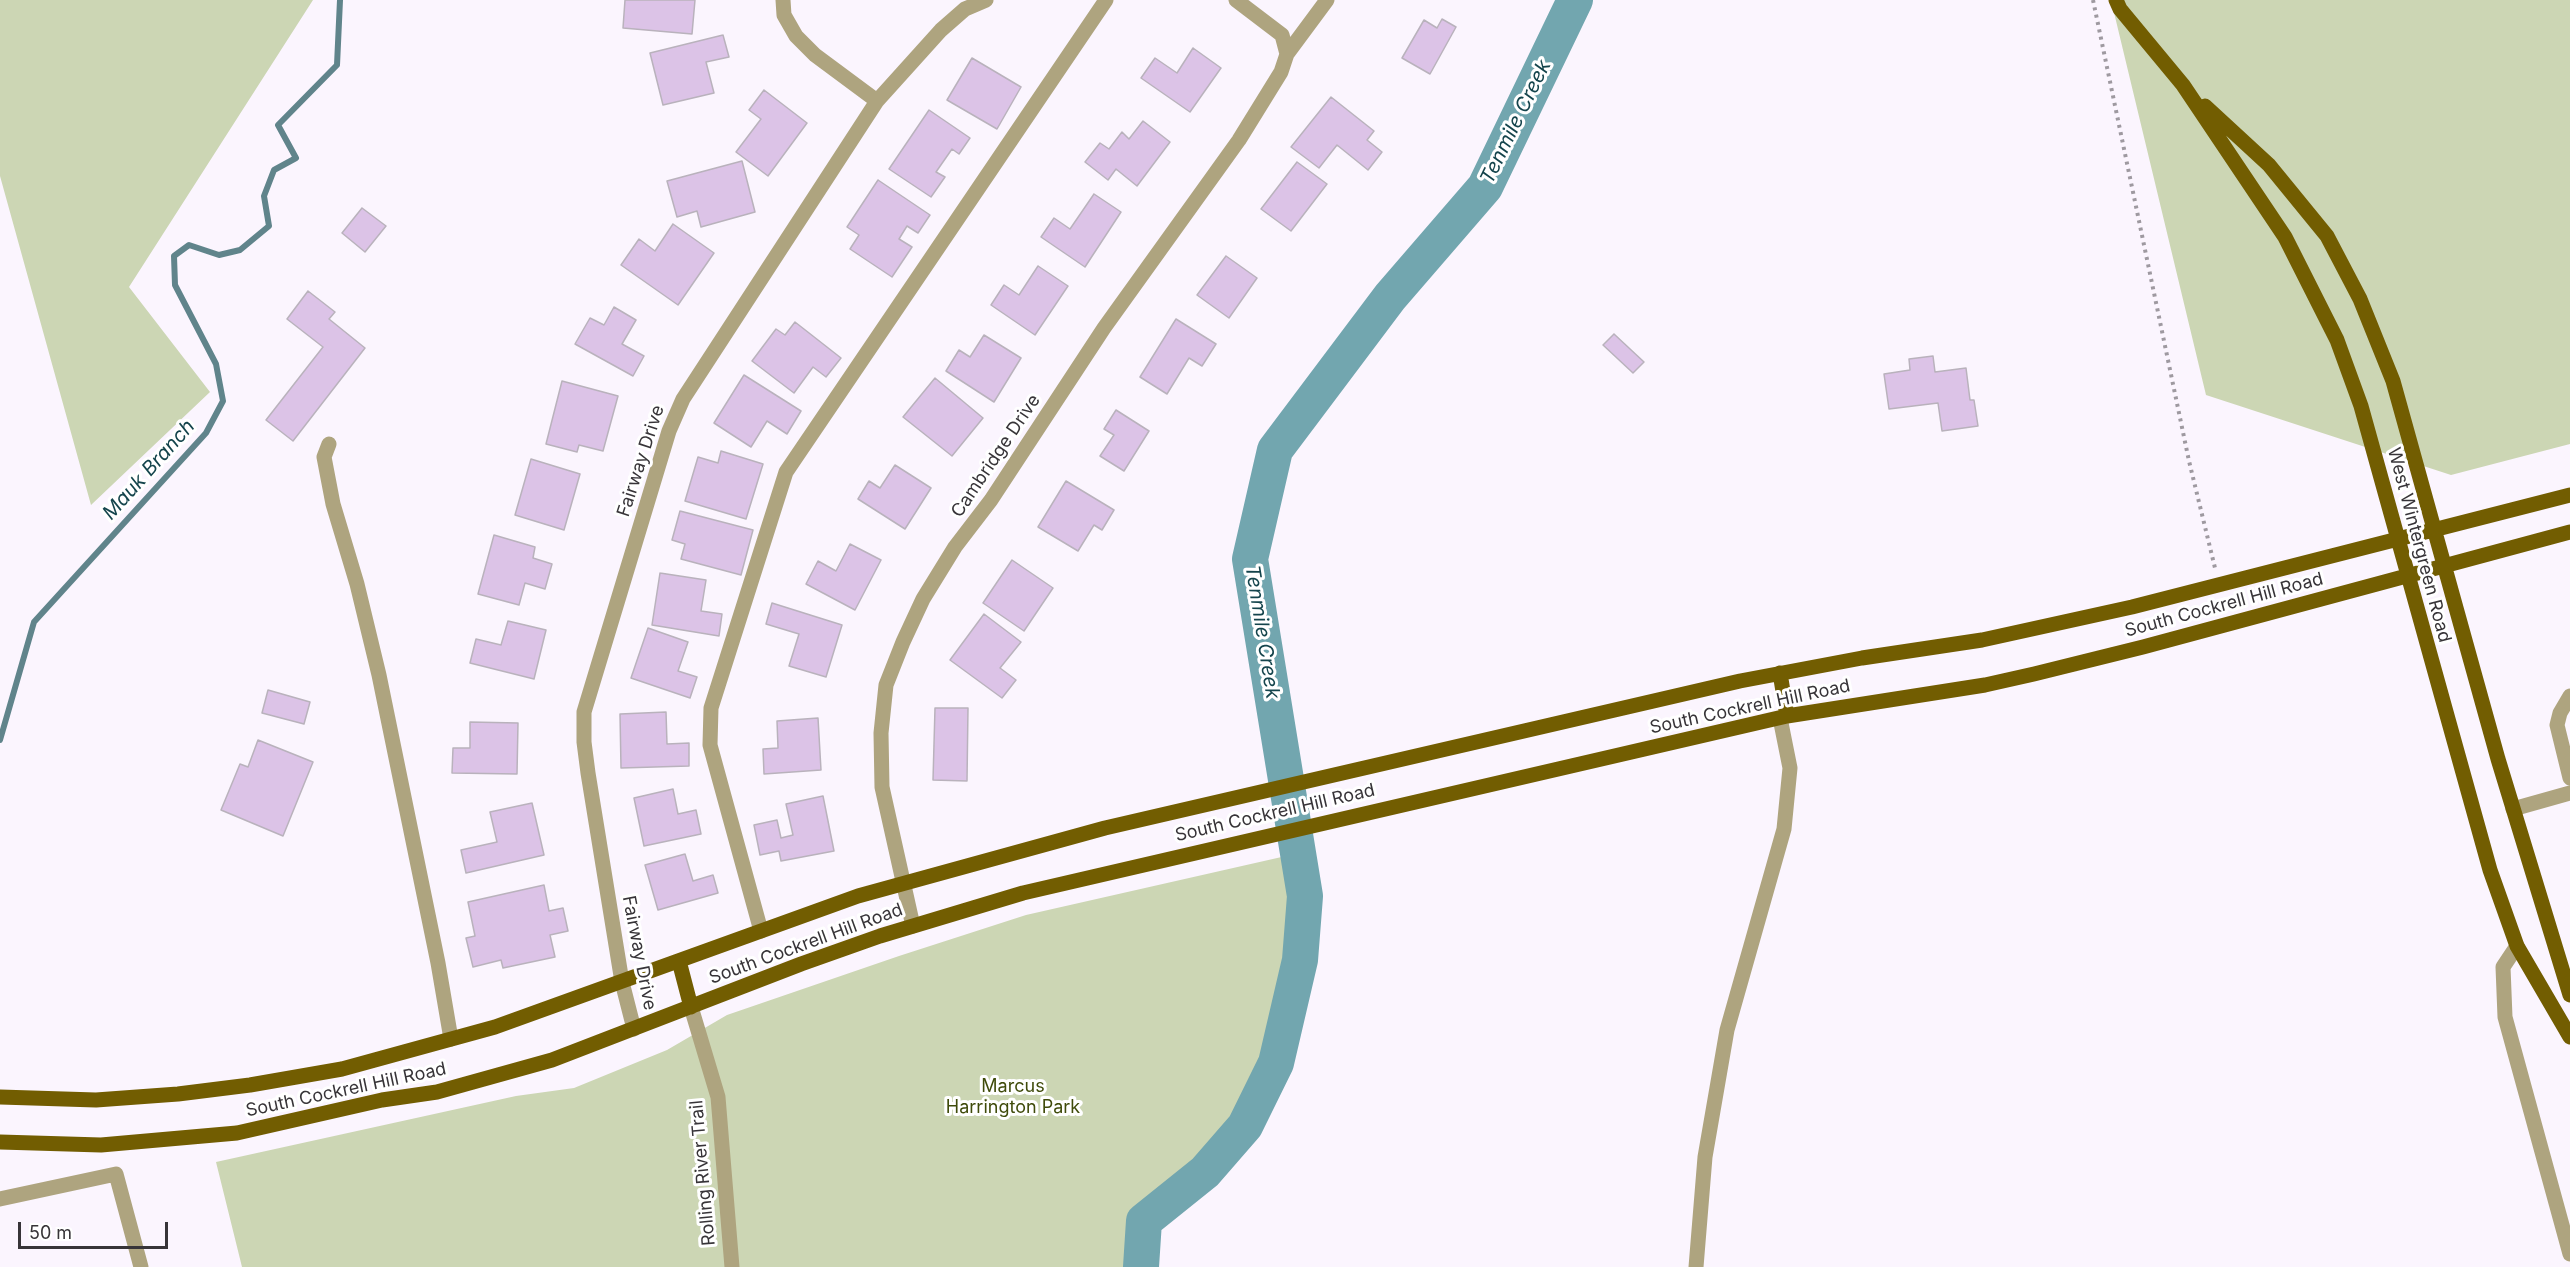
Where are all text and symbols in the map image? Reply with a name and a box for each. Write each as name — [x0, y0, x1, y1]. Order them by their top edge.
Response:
water label: Tenmile Creek — [1476, 56, 1556, 188]
street label: Cambridge Drive — [947, 390, 1045, 522]
street label: Fairway Drive — [613, 403, 669, 519]
water label: Mauk Branch — [98, 415, 200, 525]
street label: West Wintergreen Road — [2383, 445, 2455, 645]
water label: Tenmile Creek — [1240, 564, 1284, 700]
street label: South Cockrell Hill Road — [2123, 568, 2325, 642]
street label: South Cockrell Hill Road — [1648, 675, 1852, 739]
street label: South Cockrell Hill Road — [1173, 779, 1377, 847]
street label: Fairway Drive — [617, 894, 661, 1012]
street label: South Cockrell Hill Road — [706, 899, 906, 989]
street label: South Cockrell Hill Road — [244, 1058, 448, 1122]
park label: Marcus Harrington Park — [946, 1076, 1080, 1118]
street label: Rolling River Trail — [686, 1099, 720, 1247]
scale bar — [21, 1210, 171, 1248]
text: 50 m — [29, 1222, 72, 1243]

